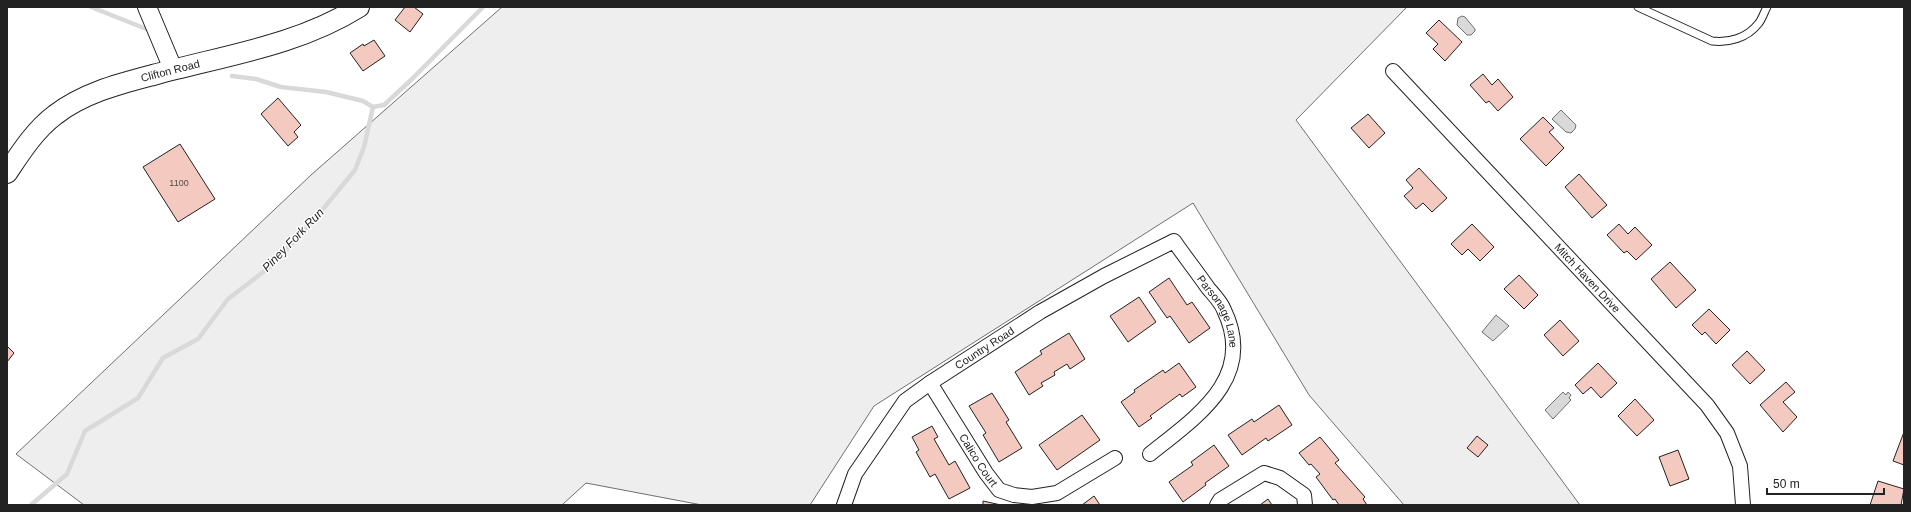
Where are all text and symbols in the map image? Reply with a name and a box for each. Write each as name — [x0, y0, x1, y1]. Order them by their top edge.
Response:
street label: Clifton Road — [139, 57, 201, 84]
house number: 1100 — [169, 178, 189, 188]
water label: Piney Fork Run — [259, 205, 327, 275]
street label: Mitch Haven Drive — [1552, 241, 1623, 315]
street label: Parsonage Lane — [1195, 273, 1239, 348]
street label: Country Road — [953, 324, 1016, 371]
street label: Calico Court — [957, 431, 1000, 489]
scale bar — [1767, 470, 1884, 496]
text: 50 m — [1773, 477, 1800, 491]

